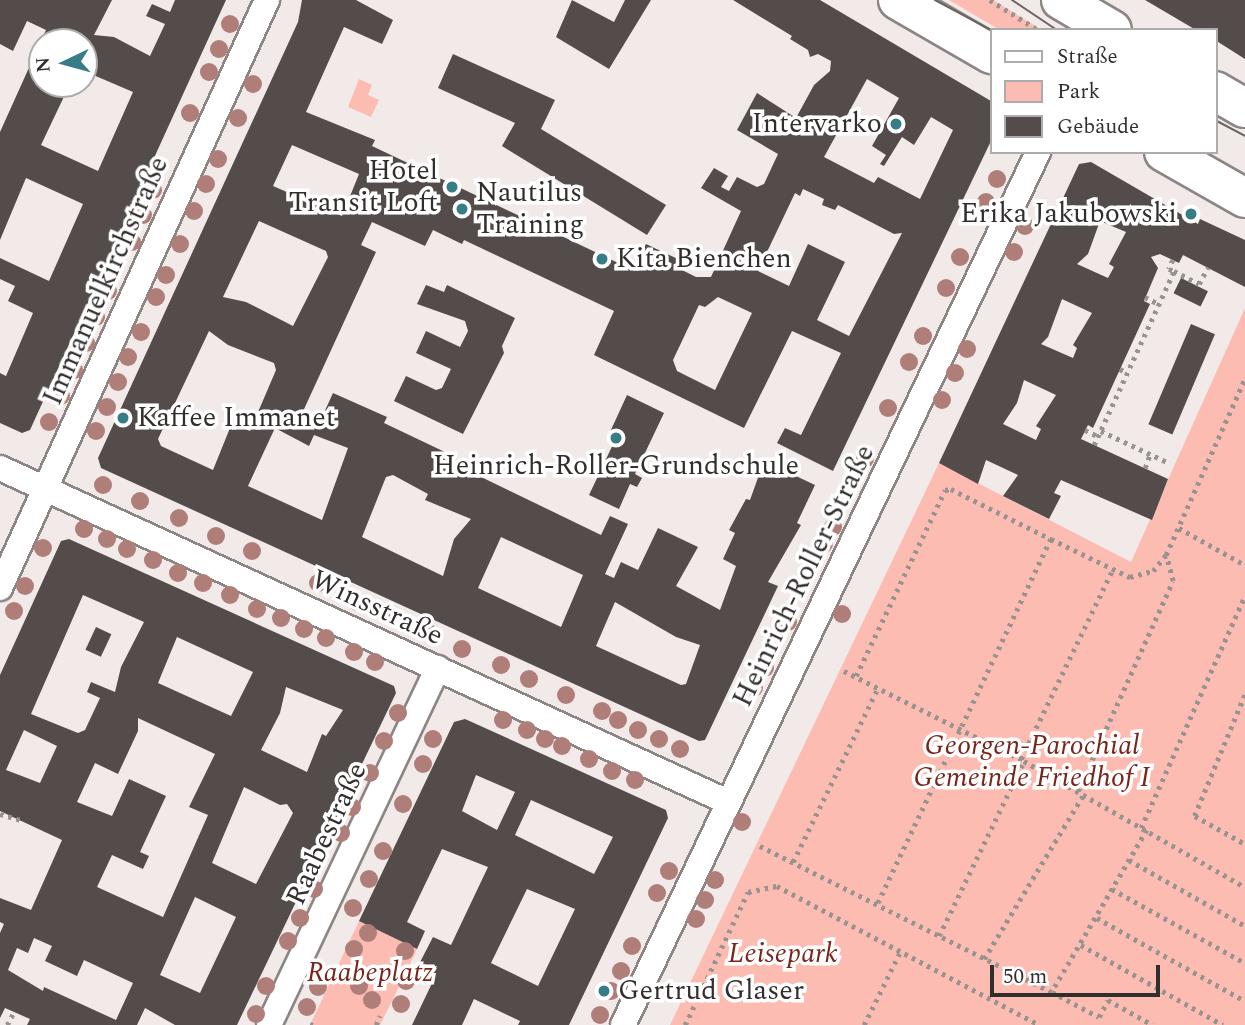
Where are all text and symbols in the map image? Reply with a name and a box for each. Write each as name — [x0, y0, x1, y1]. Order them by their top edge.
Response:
north arrow — [28, 28, 98, 98]
legend — [990, 28, 1217, 154]
text: Straße — [1057, 41, 1118, 73]
text: N — [28, 56, 59, 74]
text: Park — [1057, 76, 1100, 108]
place label: Intervarko — [752, 107, 882, 141]
text: Gebäude — [1057, 111, 1139, 143]
marker: Intervarko — [888, 116, 904, 132]
street label: Immanuelkirchstraße — [36, 151, 176, 411]
place label: Hotel Transit Loft — [289, 154, 438, 220]
place label: Nautilus Training — [476, 176, 584, 242]
marker: Hotel Transit Loft — [444, 179, 460, 195]
place label: Erika Jakubowski — [960, 197, 1177, 231]
marker: Nautilus Training — [454, 201, 470, 217]
marker: Erika Jakubowski — [1183, 206, 1199, 222]
place label: Kita Bienchen — [616, 242, 792, 276]
marker: Kita Bienchen — [594, 251, 610, 267]
place label: Kaffee Immanet — [137, 401, 336, 435]
marker: Kaffee Immanet — [115, 410, 131, 426]
marker: Heinrich-Roller-Grundschule — [608, 430, 624, 446]
street label: Heinrich-Roller-Straße — [726, 440, 882, 712]
place label: Heinrich-Roller-Grundschule — [433, 449, 799, 483]
street label: Winsstraße — [306, 563, 448, 653]
park label: Georgen-Parochial Gemeinde Friedhof I — [914, 729, 1150, 795]
street label: Raabestraße — [279, 758, 375, 910]
park label: Leisepark — [728, 937, 838, 971]
scale bar — [993, 951, 1163, 995]
park label: Raabeplatz — [307, 956, 433, 990]
text: 50 m — [1003, 961, 1047, 993]
place label: Gertrud Glaser — [618, 974, 804, 1008]
marker: Gertrud Glaser — [596, 983, 612, 999]

